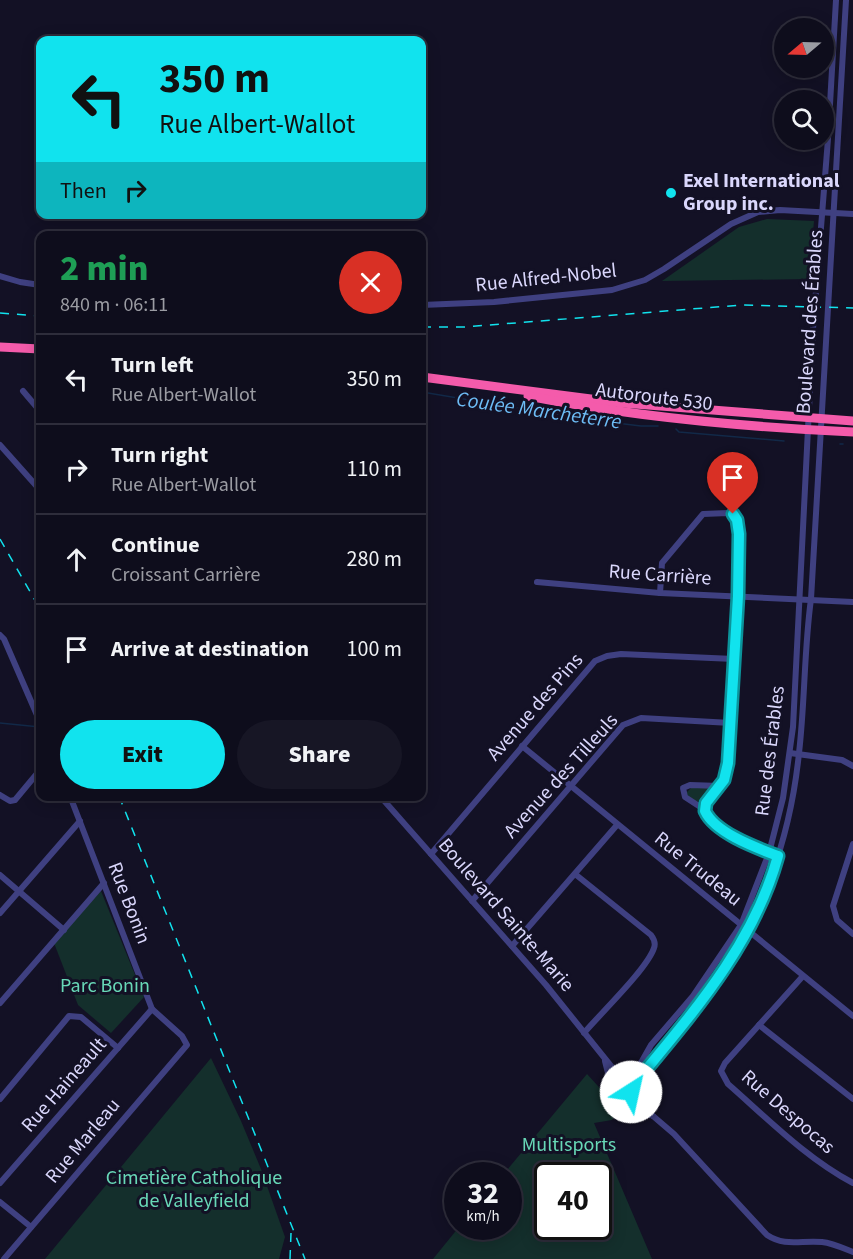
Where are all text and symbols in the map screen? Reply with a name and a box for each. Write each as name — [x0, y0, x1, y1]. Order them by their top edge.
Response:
north arrow — [774, 18, 834, 78]
map controls — [774, 18, 834, 150]
text: 350 m — [159, 49, 270, 109]
icon: left — [60, 60, 138, 138]
button: search — [774, 90, 834, 150]
text: Rue Albert-Wallot — [159, 105, 355, 144]
place label: Exel International Group inc. — [683, 167, 840, 218]
icon: right — [119, 174, 152, 207]
text: Then — [60, 175, 107, 207]
marker: Exel International Group inc. — [664, 186, 678, 200]
street label: Boulevard des Érables — [790, 229, 830, 415]
text: 2 min — [60, 243, 148, 294]
button: close — [339, 251, 402, 314]
street label: Rue Alfred-Nobel — [474, 257, 618, 299]
text: 840 m · 06:11 — [60, 291, 168, 319]
text: Turn left — [111, 349, 193, 381]
icon: left — [60, 363, 93, 396]
text: 350 m — [347, 363, 402, 395]
street label: Autoroute 530 — [594, 376, 714, 418]
text: Rue Albert-Wallot — [111, 381, 256, 409]
water label: Coulée Marcheterre — [454, 384, 624, 436]
text: Turn right — [111, 439, 208, 471]
pin — [707, 452, 758, 514]
icon: right — [60, 453, 93, 486]
text: 110 m — [347, 453, 402, 485]
icon: arrive — [716, 461, 749, 494]
text: Rue Albert-Wallot — [111, 471, 256, 499]
text: Continue — [111, 529, 200, 561]
icon: ahead — [60, 543, 93, 576]
text: 280 m — [347, 543, 402, 575]
street label: Rue Carrière — [608, 557, 712, 593]
text: Croissant Carrière — [111, 561, 260, 589]
icon: arrive — [60, 633, 93, 666]
text: Arrive at destination — [111, 633, 309, 665]
text: 100 m — [347, 633, 402, 665]
street label: Avenue des Pins — [480, 647, 590, 767]
street label: Rue des Érables — [748, 684, 792, 818]
street label: Avenue des Tilleuls — [497, 707, 625, 845]
button: Exit — [60, 720, 225, 789]
button: Share — [237, 720, 402, 789]
street label: Rue Trudeau — [648, 825, 748, 913]
street label: Boulevard Sainte-Marie — [431, 832, 581, 998]
street label: Rue Bonin — [101, 858, 157, 948]
park label: Parc Bonin — [60, 972, 150, 1000]
street label: Rue Haineault — [15, 1031, 113, 1139]
position arrow — [599, 1060, 663, 1124]
street label: Rue Despocas — [735, 1063, 841, 1161]
street label: Rue Marleau — [39, 1092, 127, 1190]
park label: Multisports — [522, 1131, 616, 1159]
speed limit sign: 40 — [534, 1162, 612, 1240]
park label: Cimetière Catholique de Valleyfield — [106, 1164, 282, 1215]
text: 32 — [467, 1172, 499, 1215]
text: km/h — [466, 1206, 500, 1227]

